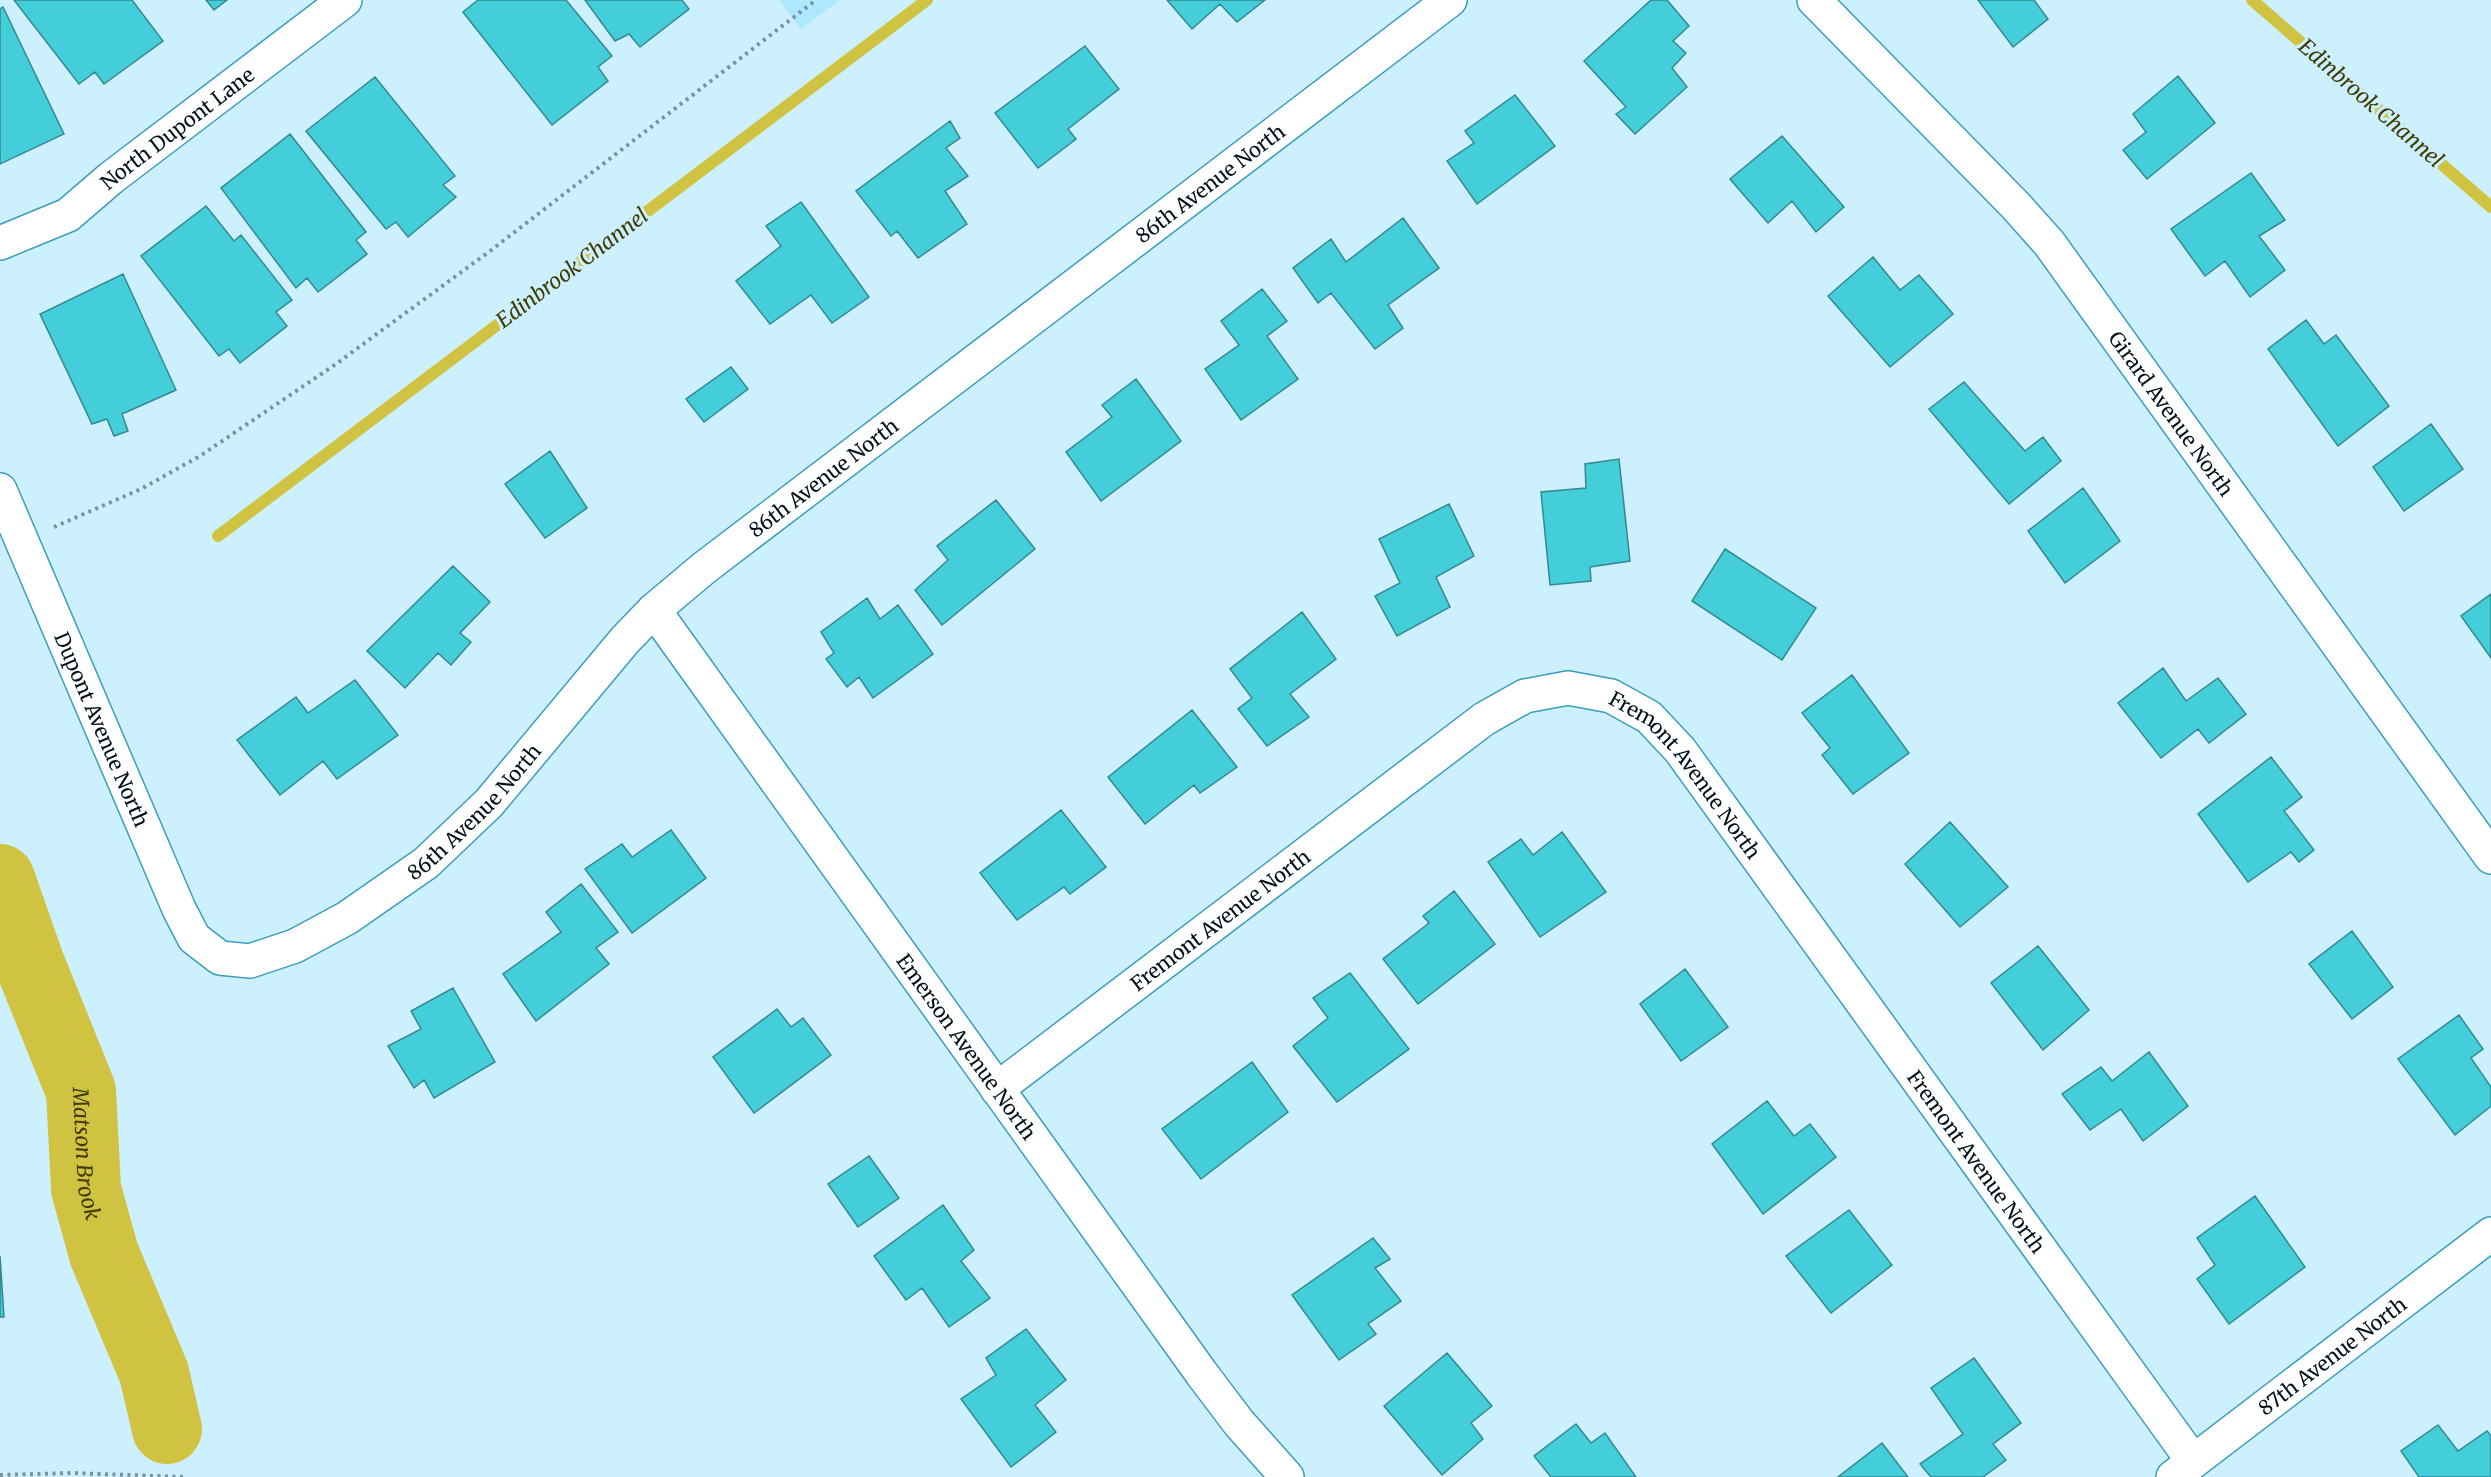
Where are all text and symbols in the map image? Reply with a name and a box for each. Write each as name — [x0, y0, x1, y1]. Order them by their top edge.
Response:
water label: Edinbrook Channel — [2293, 33, 2449, 173]
street label: North Dupont Lane — [95, 61, 259, 194]
street label: 86th Avenue North — [1130, 118, 1289, 248]
water label: Edinbrook Channel — [491, 202, 653, 334]
street label: Girard Avenue North — [2104, 326, 2239, 501]
street label: 86th Avenue North — [743, 412, 903, 542]
street label: Dupont Avenue North — [50, 628, 155, 830]
street label: Fremont Avenue North — [1605, 685, 1767, 863]
street label: 86th Avenue North — [402, 738, 546, 885]
street label: Fremont Avenue North — [1125, 843, 1315, 996]
street label: Emerson Avenue North — [892, 948, 1042, 1144]
street label: Fremont Avenue North — [1902, 1065, 2051, 1258]
water label: Matson Brook — [67, 1086, 108, 1223]
street label: 87th Avenue North — [2253, 1291, 2411, 1420]

